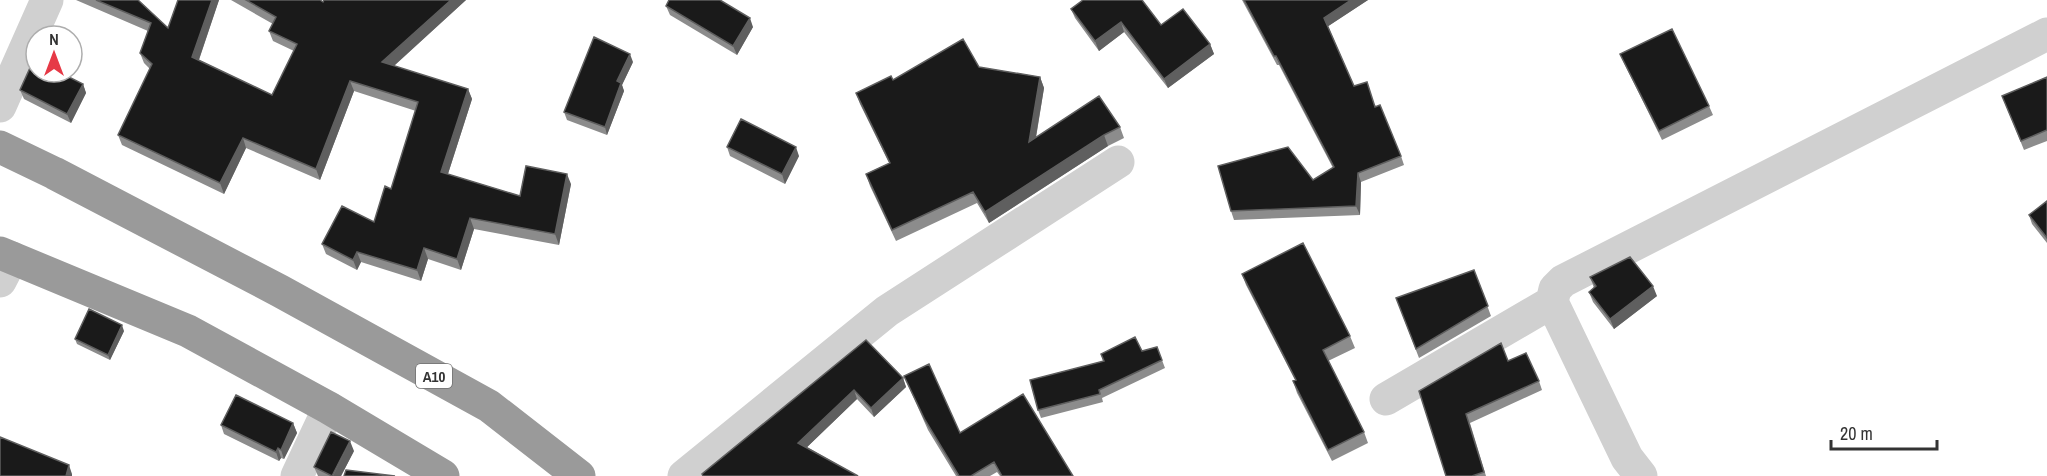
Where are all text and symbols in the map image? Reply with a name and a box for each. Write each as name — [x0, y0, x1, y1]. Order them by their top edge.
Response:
north arrow — [24, 24, 84, 84]
text: N — [49, 28, 59, 50]
road number: A10 — [416, 364, 452, 388]
scale bar — [1831, 413, 1938, 451]
text: 20 m — [1840, 421, 1873, 446]

